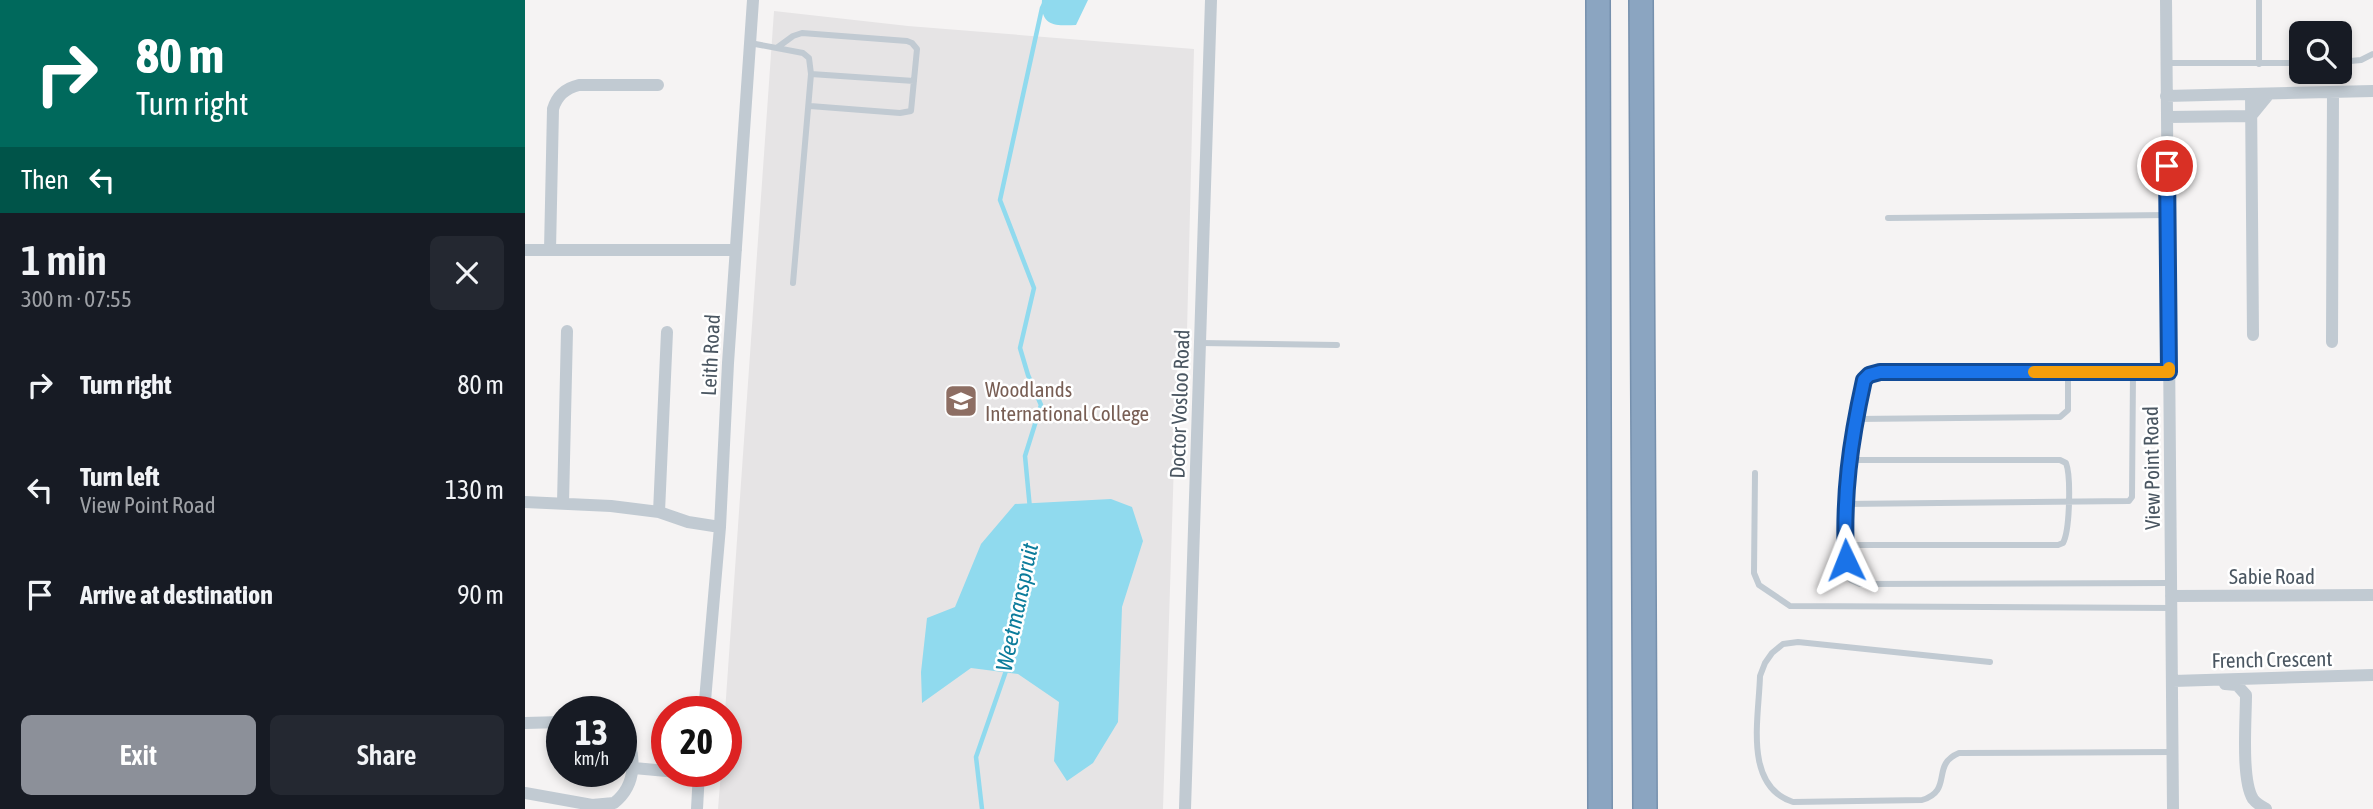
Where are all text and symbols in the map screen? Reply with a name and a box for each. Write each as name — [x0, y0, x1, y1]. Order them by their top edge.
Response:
map controls — [2289, 21, 2352, 84]
button: search — [2289, 21, 2352, 84]
text: 80 m — [136, 27, 224, 83]
icon: right — [21, 28, 112, 119]
text: Turn right — [136, 85, 249, 122]
pin — [2137, 136, 2197, 196]
icon: arrive — [2148, 147, 2186, 185]
icon: left — [83, 161, 121, 199]
text: Then — [21, 165, 69, 195]
text: 1 min — [21, 236, 107, 284]
button: close — [430, 236, 504, 310]
text: 300 m · 07:55 — [21, 286, 132, 312]
street label: Leith Road — [696, 314, 724, 396]
street label: Doctor Vosloo Road — [1164, 329, 1194, 479]
icon: right — [21, 366, 59, 404]
text: Turn right — [80, 370, 171, 400]
text: 80 m — [457, 370, 504, 400]
place label: Woodlands International College — [985, 377, 1149, 425]
school or university icon: Woodlands International College — [942, 382, 980, 420]
street label: View Point Road — [2138, 406, 2164, 530]
text: Turn left — [80, 462, 160, 492]
icon: left — [21, 471, 59, 509]
text: 130 m — [445, 475, 504, 505]
text: View Point Road — [80, 492, 216, 518]
position arrow — [1809, 523, 1883, 597]
water label: Weetmanspruit — [991, 540, 1043, 673]
street label: Sabie Road — [2229, 564, 2315, 588]
icon: arrive — [21, 576, 59, 614]
text: Arrive at destination — [80, 580, 273, 610]
text: 90 m — [457, 580, 504, 610]
street label: French Crescent — [2211, 646, 2333, 672]
speed limit sign: 20 — [651, 696, 742, 787]
text: 13 — [575, 712, 608, 752]
button: Exit — [21, 715, 256, 795]
button: Share — [270, 715, 504, 795]
text: km/h — [574, 748, 609, 769]

